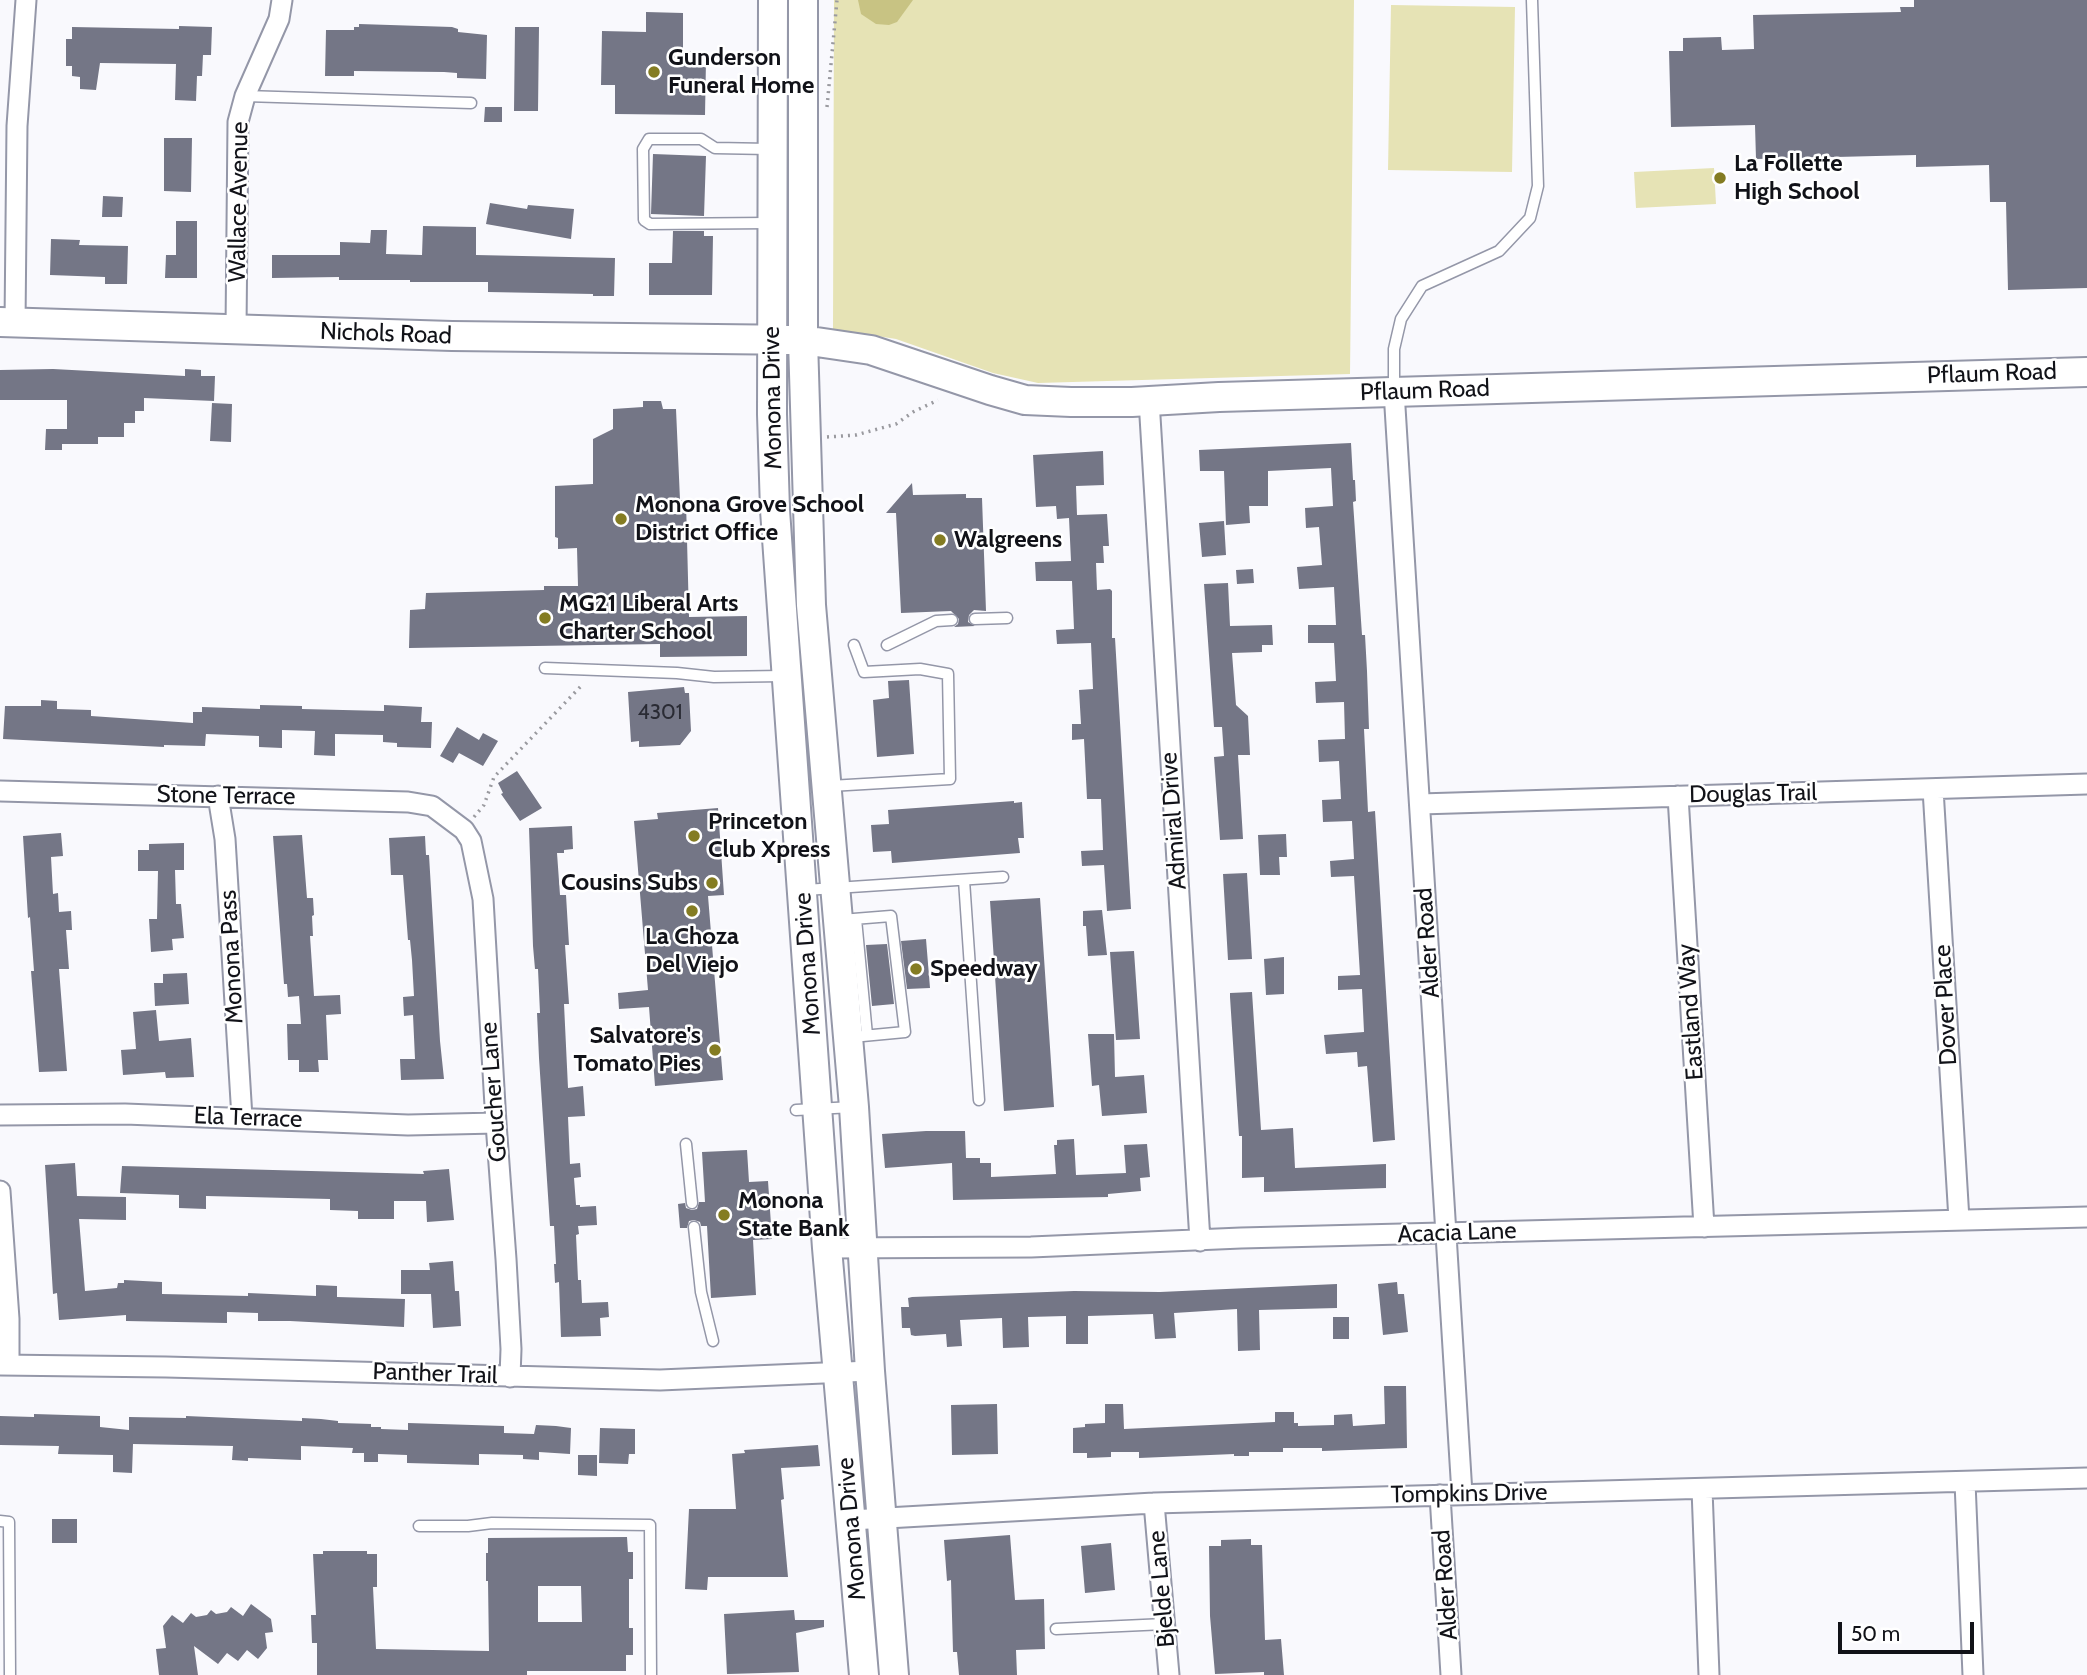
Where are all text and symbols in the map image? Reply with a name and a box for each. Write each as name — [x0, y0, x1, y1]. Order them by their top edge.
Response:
place label: Gunderson Funeral Home — [668, 44, 814, 100]
marker: Gunderson Funeral Home — [646, 64, 662, 80]
street label: Wallace Avenue — [223, 121, 255, 283]
place label: La Follette High School — [1734, 150, 1859, 206]
marker: La Follette High School — [1712, 170, 1728, 186]
street label: Nichols Road — [320, 317, 452, 351]
street label: Monona Drive — [757, 326, 789, 470]
street label: Pflaum Road — [1927, 357, 2057, 391]
street label: Pflaum Road — [1360, 374, 1490, 408]
place label: Monona Grove School District Office — [635, 491, 864, 547]
marker: Monona Grove School District Office — [613, 511, 629, 527]
place label: Walgreens — [954, 526, 1062, 554]
marker: Walgreens — [932, 532, 948, 548]
place label: MG21 Liberal Arts Charter School — [559, 590, 738, 646]
marker: MG21 Liberal Arts Charter School — [537, 610, 553, 626]
house number: 4301 — [637, 700, 683, 726]
street label: Admiral Drive — [1155, 751, 1193, 891]
street label: Douglas Trail — [1689, 778, 1817, 810]
street label: Stone Terrace — [156, 780, 296, 812]
place label: Princeton Club Xpress — [708, 808, 830, 864]
marker: Princeton Club Xpress — [686, 828, 702, 844]
place label: Cousins Subs — [561, 869, 698, 897]
marker: Cousins Subs — [704, 875, 720, 891]
street label: Alder Road — [1410, 887, 1446, 999]
street label: Monona Pass — [214, 889, 250, 1025]
street label: Monona Drive — [789, 892, 827, 1036]
marker: La Choza Del Viejo — [684, 903, 700, 919]
place label: La Choza Del Viejo — [645, 923, 739, 979]
street label: Eastland Way — [1672, 943, 1710, 1081]
street label: Dover Place — [1928, 944, 1964, 1066]
place label: Speedway — [930, 955, 1038, 983]
marker: Speedway — [908, 961, 924, 977]
street label: Goucher Lane — [475, 1021, 513, 1163]
place label: Salvatore's Tomato Pies — [573, 1022, 701, 1078]
marker: Salvatore's Tomato Pies — [707, 1042, 723, 1058]
street label: Ela Terrace — [193, 1102, 303, 1134]
place label: Monona State Bank — [738, 1187, 850, 1243]
marker: Monona State Bank — [716, 1207, 732, 1223]
street label: Acacia Lane — [1397, 1217, 1517, 1249]
street label: Panther Trail — [372, 1357, 498, 1391]
street label: Monona Drive — [831, 1456, 873, 1602]
street label: Tompkins Drive — [1390, 1478, 1548, 1510]
street label: Bjelde Lane — [1143, 1529, 1181, 1649]
street label: Alder Road — [1428, 1529, 1464, 1641]
scale bar — [1842, 1608, 1979, 1652]
text: 50 m — [1851, 1621, 1900, 1646]

